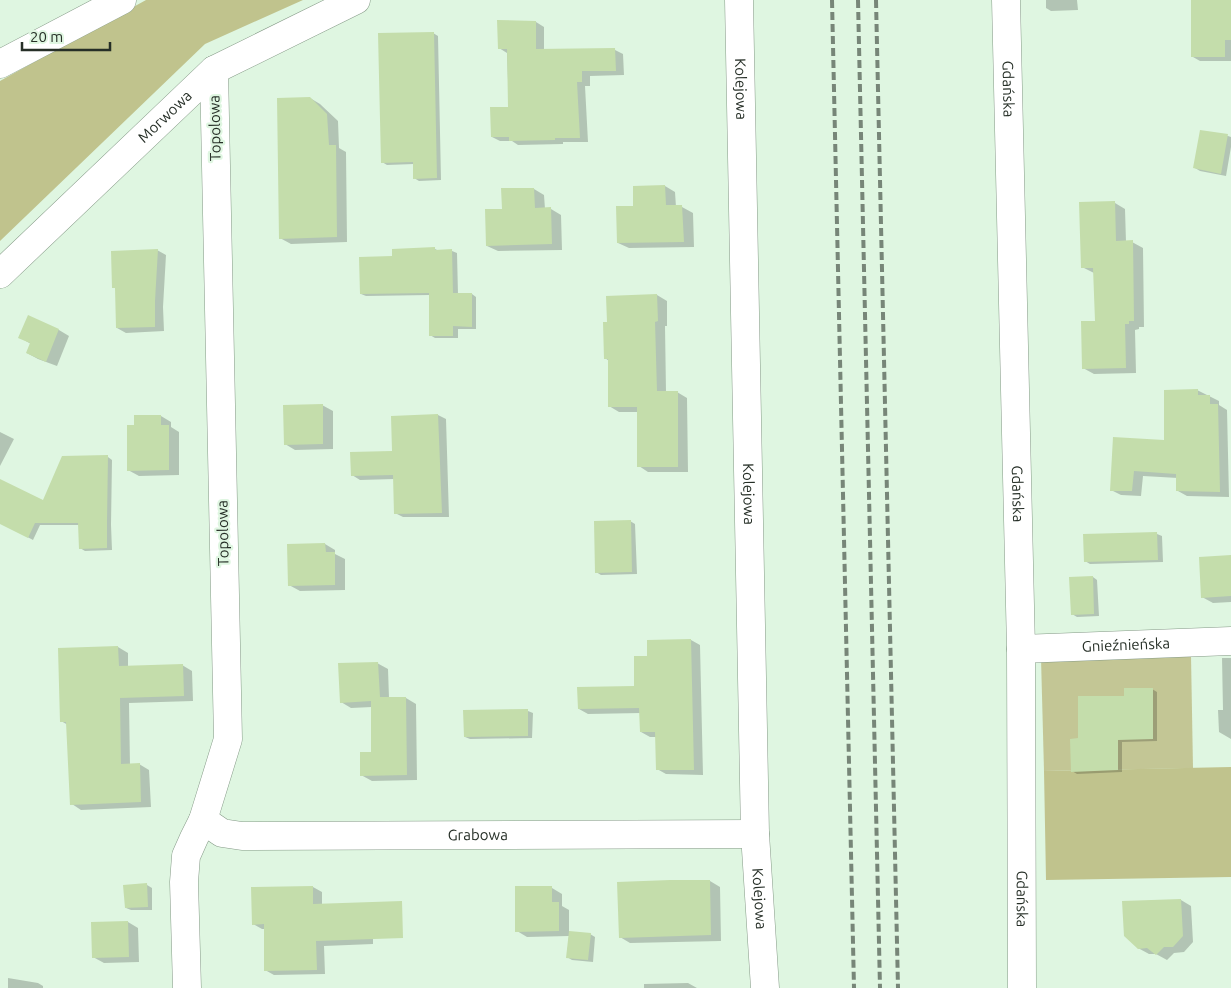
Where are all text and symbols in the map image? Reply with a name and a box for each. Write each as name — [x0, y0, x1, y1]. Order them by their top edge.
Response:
scale bar — [22, 20, 110, 52]
text: 20 m — [30, 28, 63, 45]
street label: Kolejowa — [732, 58, 750, 120]
street label: Gdańska — [999, 60, 1018, 118]
street label: Morwowa — [134, 87, 195, 146]
street label: Topolowa — [205, 95, 224, 161]
street label: Kolejowa — [740, 463, 758, 525]
street label: Gdańska — [1009, 465, 1027, 522]
street label: Topolowa — [213, 500, 232, 566]
street label: Gnieźnieńska — [1081, 634, 1170, 655]
street label: Grabowa — [448, 826, 508, 843]
street label: Kolejowa — [749, 867, 770, 930]
street label: Gdańska — [1014, 870, 1031, 927]

